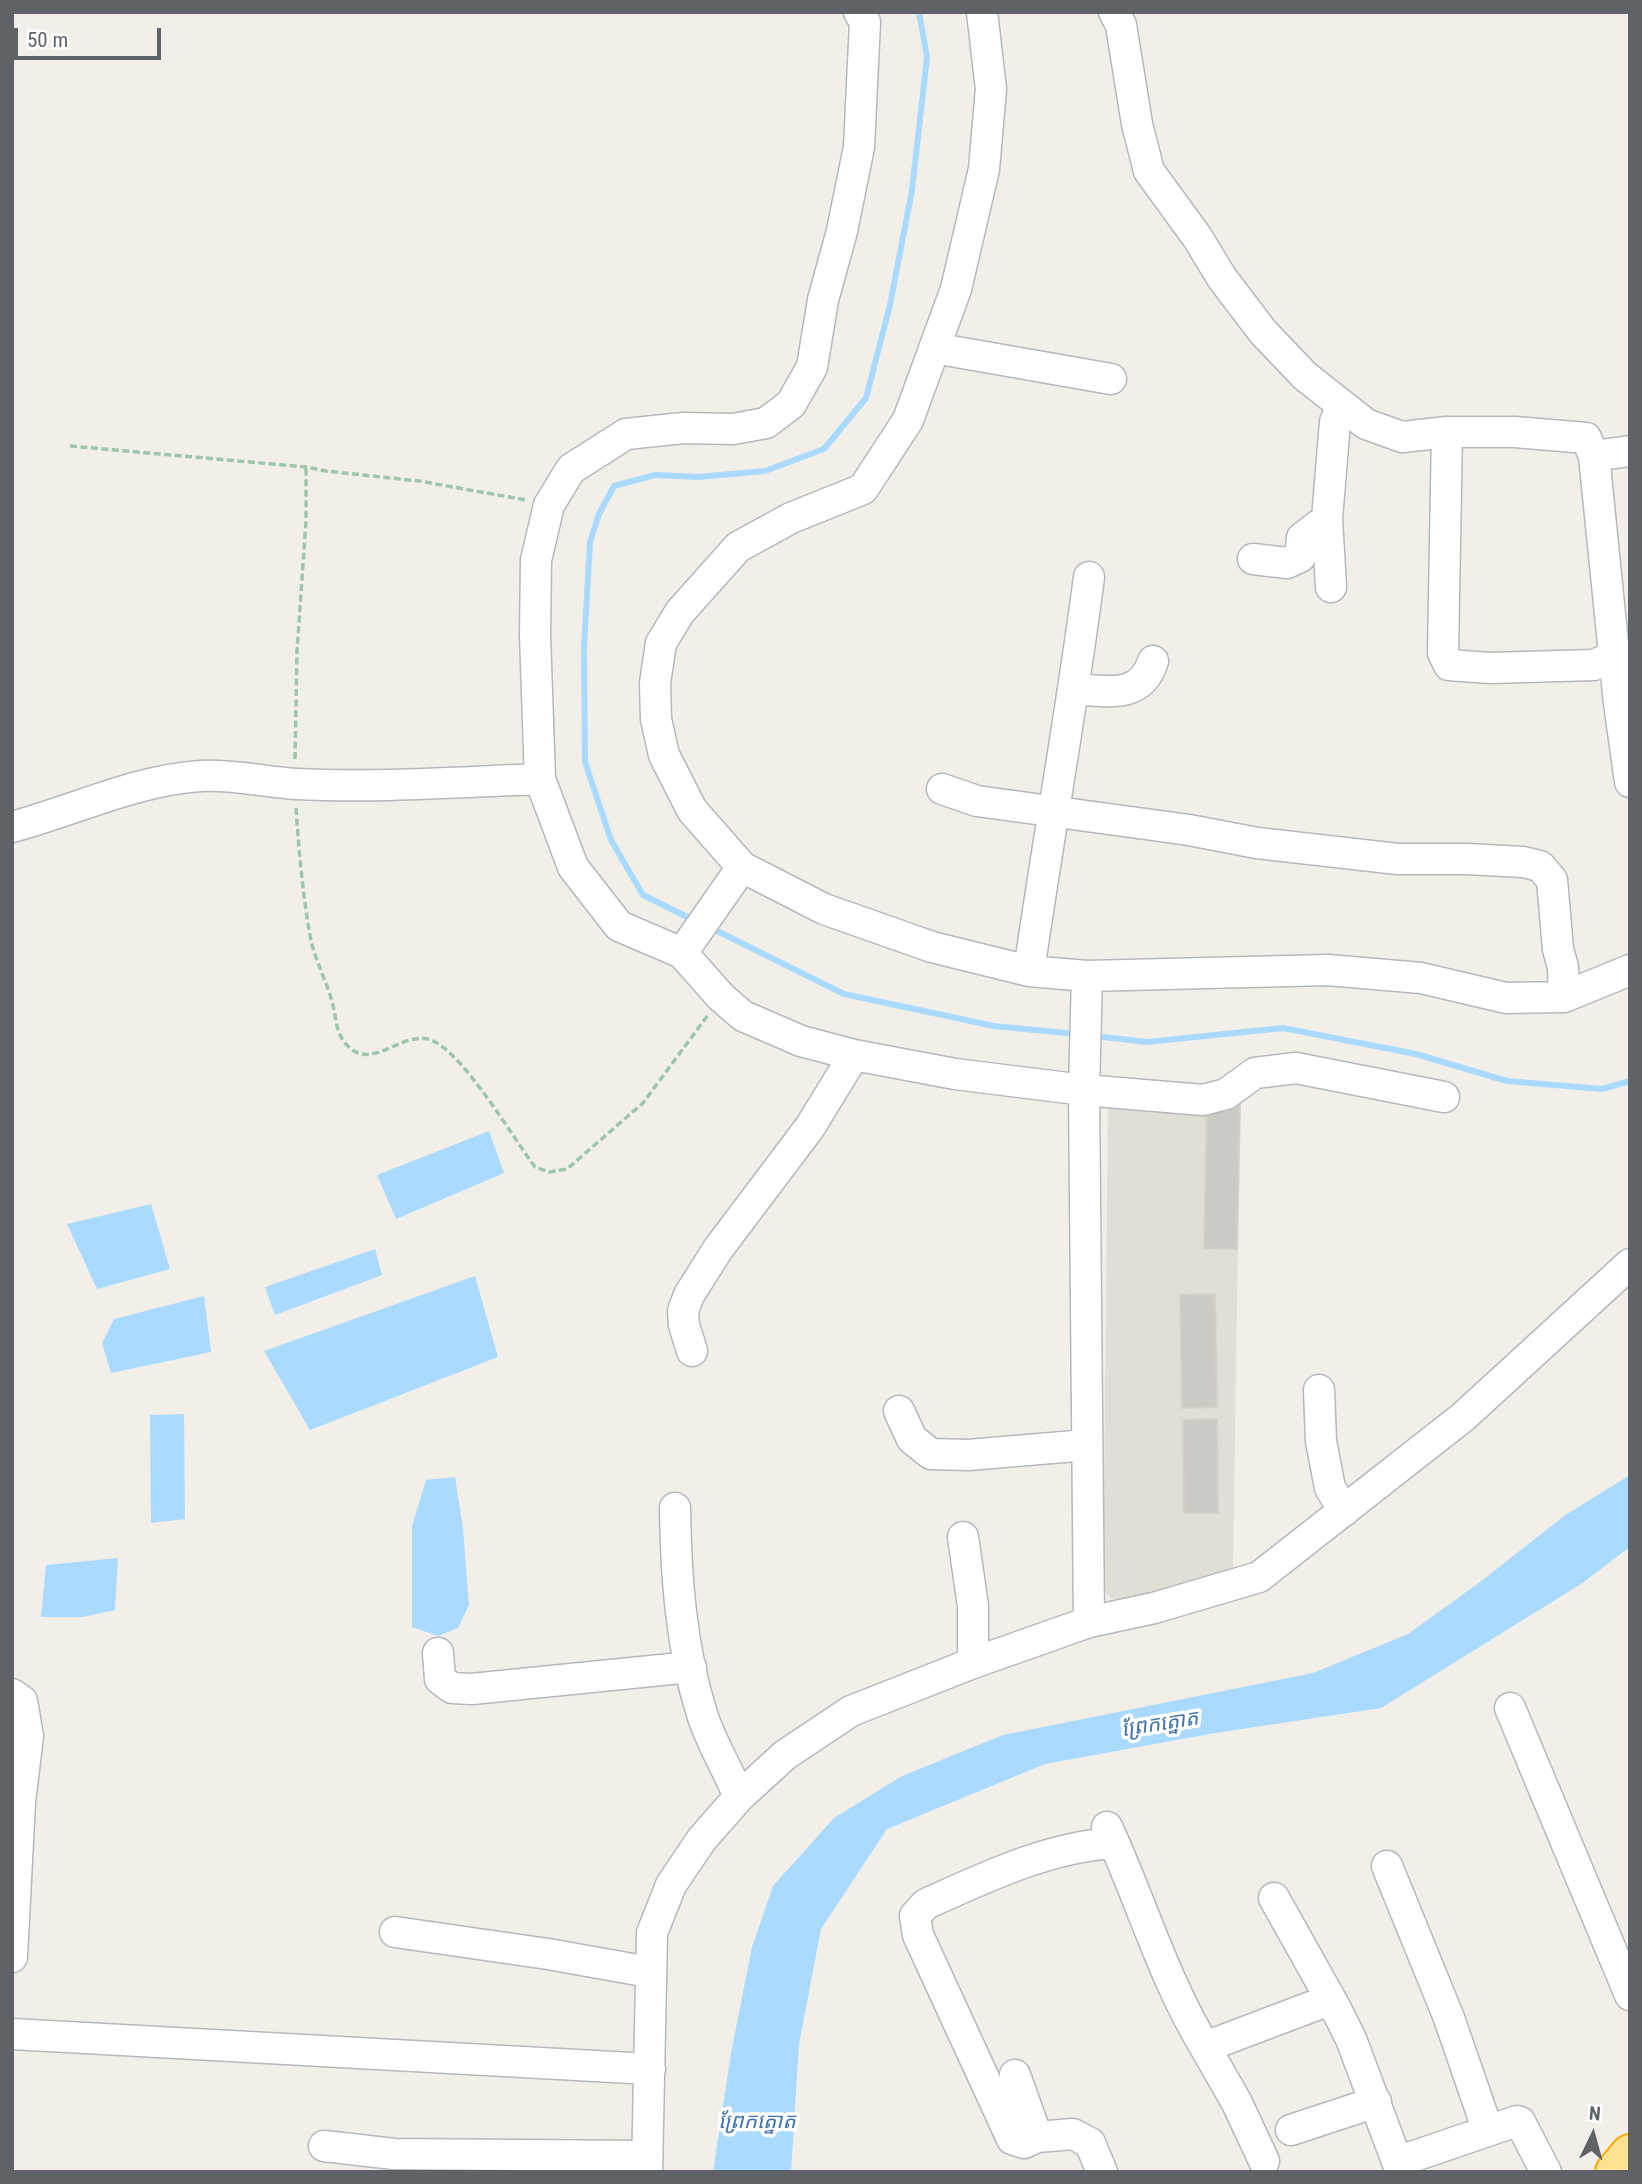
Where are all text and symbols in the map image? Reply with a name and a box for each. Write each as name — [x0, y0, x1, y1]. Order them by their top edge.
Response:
scale bar — [18, 14, 164, 58]
text: 50 m — [27, 28, 68, 52]
water label: ព្រែកត្នោត — [1120, 1706, 1200, 1744]
north arrow — [1558, 2100, 1628, 2170]
text: N — [1588, 2102, 1602, 2126]
water label: ព្រែកត្នោត — [718, 2110, 796, 2136]

